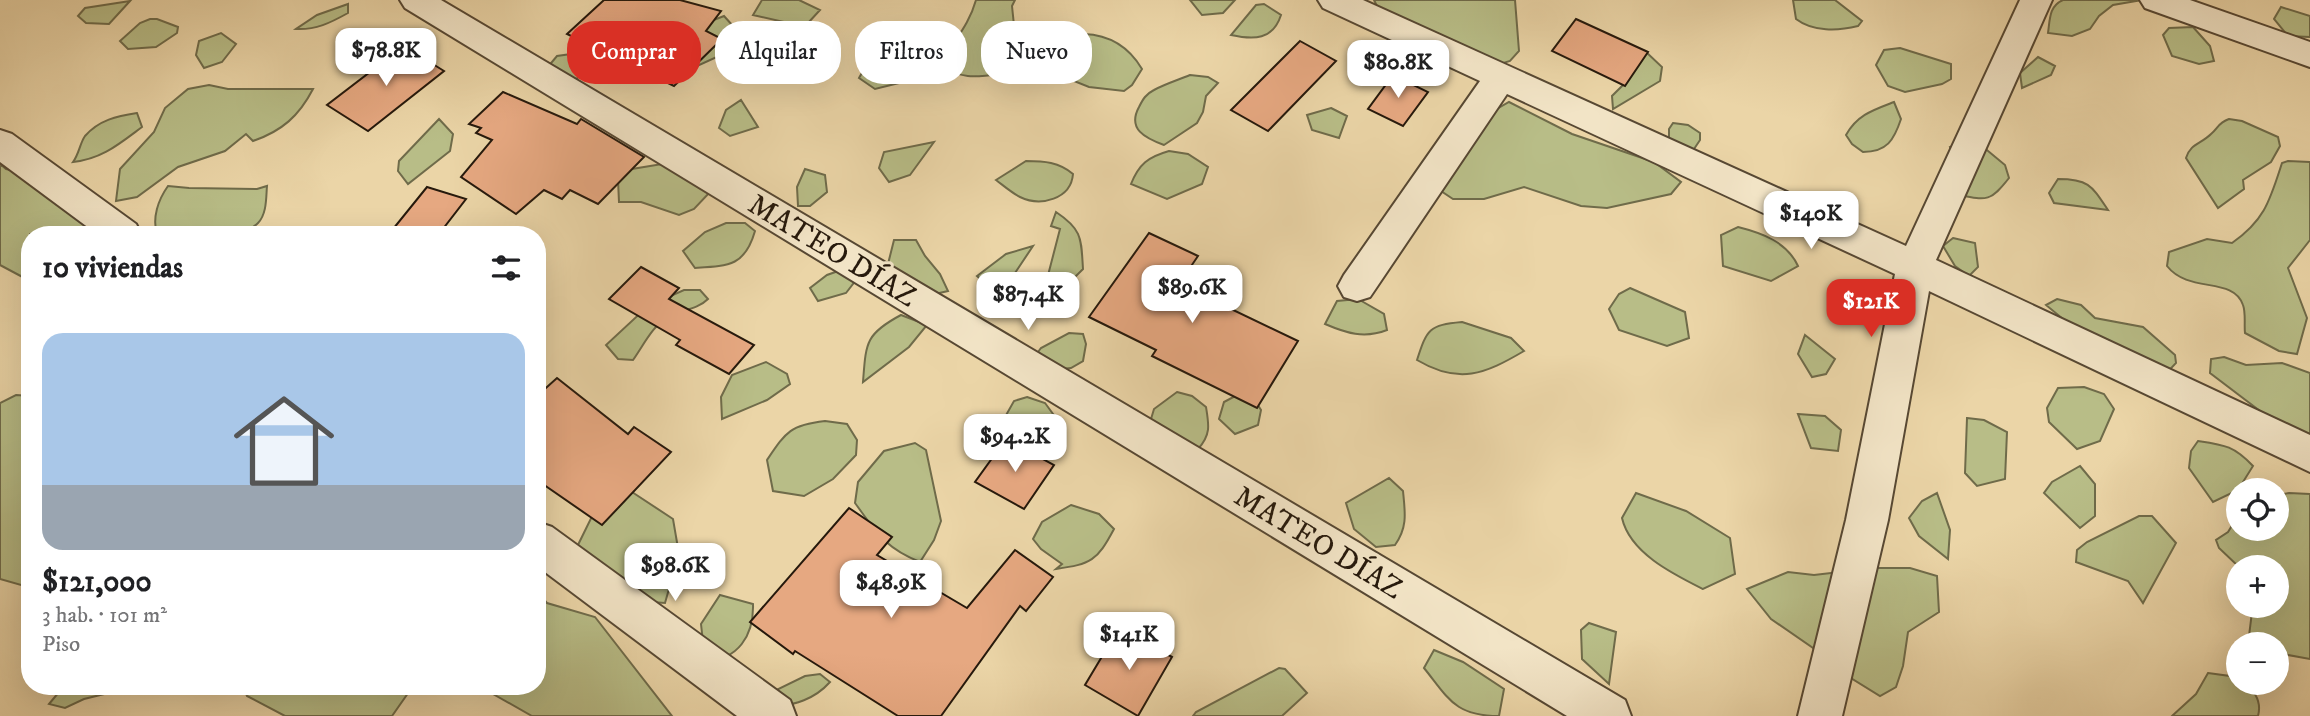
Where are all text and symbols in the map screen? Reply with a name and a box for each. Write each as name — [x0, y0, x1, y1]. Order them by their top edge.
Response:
chip: Comprar — [567, 21, 701, 84]
chip: Alquilar — [715, 21, 841, 84]
chip: Filtros — [855, 21, 967, 84]
chip: Nuevo — [981, 21, 1092, 84]
pin: $78.8K — [329, 28, 443, 88]
text: $78.8K — [351, 36, 421, 65]
pin: $80.8K — [1341, 41, 1455, 100]
text: $80.8K — [1363, 48, 1433, 77]
street label: MATEO DÍAZ — [741, 185, 924, 316]
pin: $140K — [1762, 191, 1860, 251]
text: $140K — [1780, 199, 1842, 228]
icon: filters — [487, 249, 525, 287]
text: 10 viviendas — [42, 250, 183, 287]
pin: $89.6K — [1135, 266, 1249, 325]
pin: $87.4K — [971, 272, 1085, 332]
text: $89.6K — [1157, 273, 1227, 302]
text: $87.4K — [992, 280, 1064, 309]
pin: $121K — [1822, 280, 1920, 339]
text: $121K — [1843, 287, 1899, 316]
icon: home — [221, 378, 347, 504]
pin: $94.2K — [958, 414, 1072, 474]
text: $94.2K — [980, 422, 1050, 451]
street label: MATEO DÍAZ — [1227, 477, 1410, 608]
map controls — [2226, 478, 2289, 695]
button: locate — [2226, 478, 2289, 541]
pin: $98.6K — [618, 544, 732, 603]
text: $98.6K — [640, 551, 710, 580]
button: + — [2226, 555, 2289, 618]
pin: $48.9K — [834, 560, 948, 620]
text: $121,000 — [42, 564, 152, 601]
text: $48.9K — [856, 568, 926, 597]
text: 3 hab. · 101 m² — [42, 601, 167, 630]
pin: $141K — [1080, 612, 1178, 672]
text: $141K — [1100, 620, 1158, 649]
text: Piso — [42, 630, 80, 659]
button: − — [2226, 632, 2289, 695]

